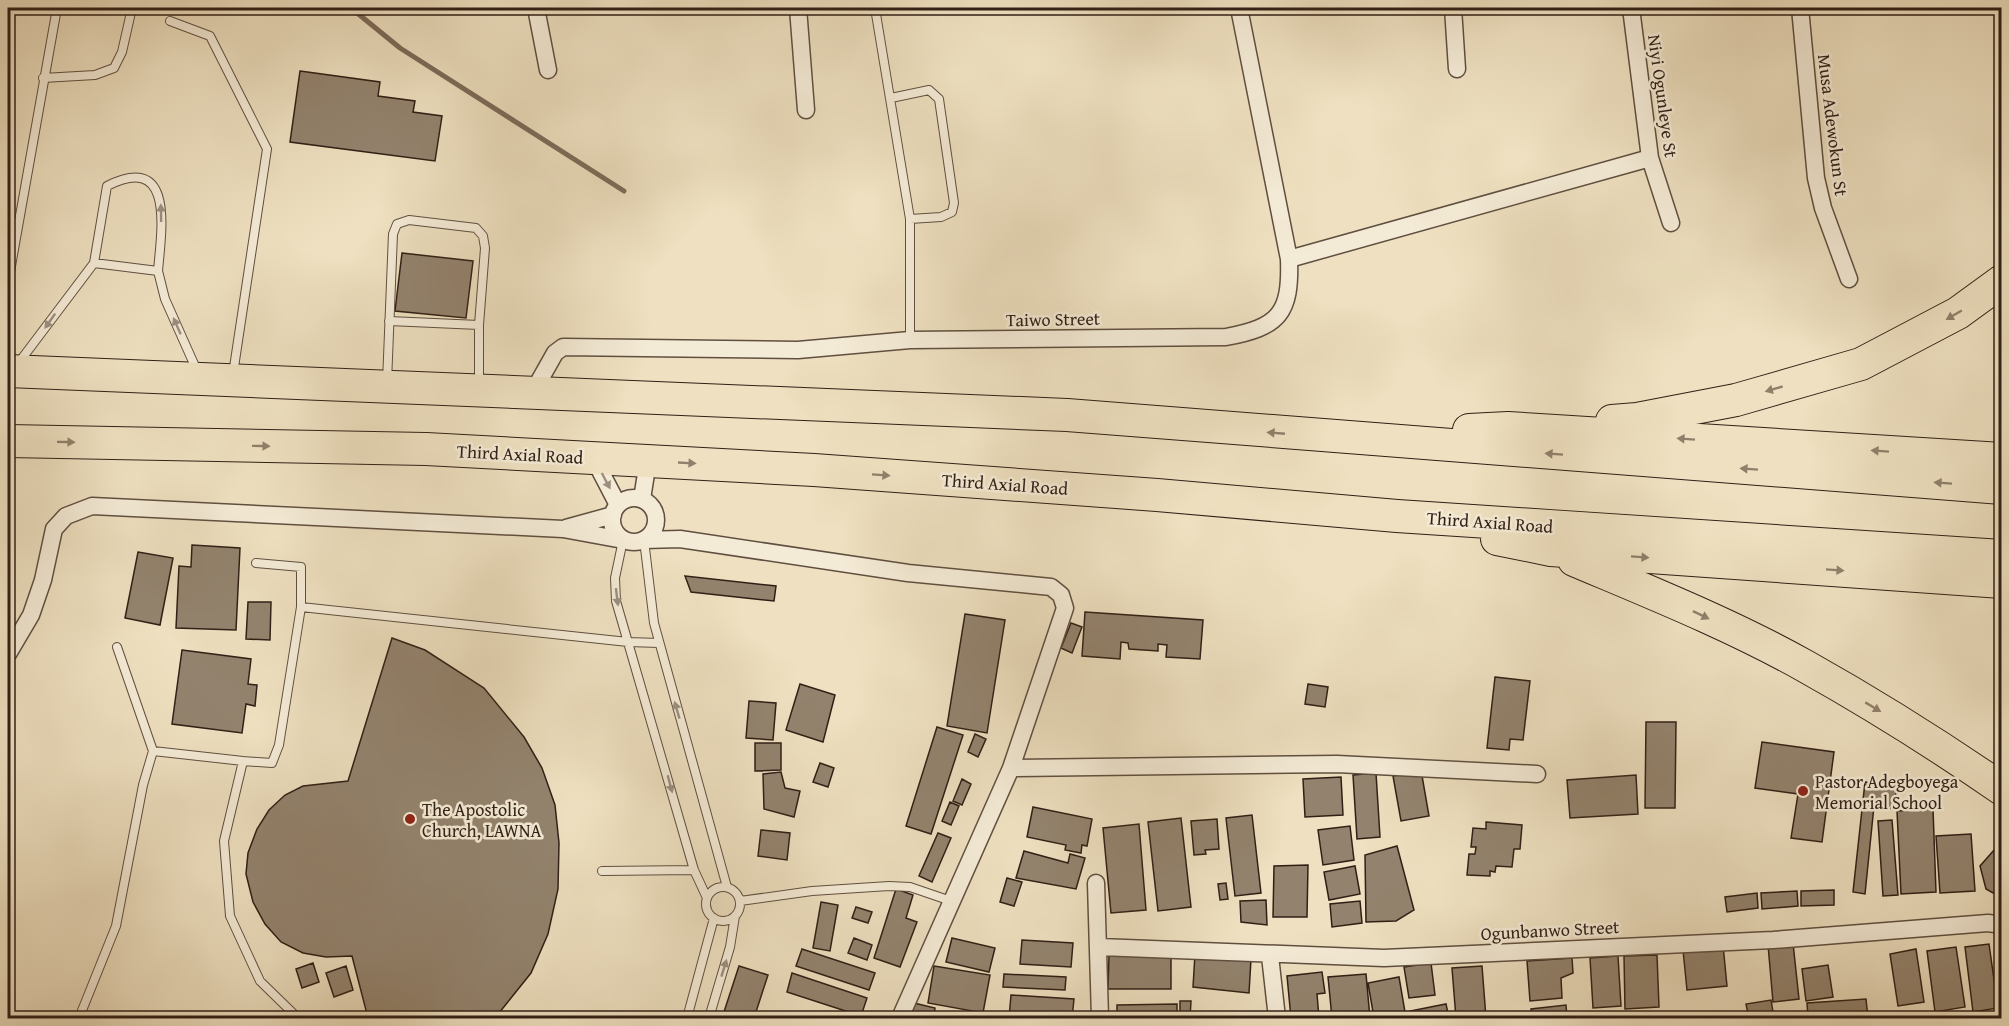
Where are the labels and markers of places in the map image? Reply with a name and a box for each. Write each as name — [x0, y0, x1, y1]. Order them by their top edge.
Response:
place label: Pastor Adegboyega Memorial School — [1815, 768, 1959, 816]
marker: Pastor Adegboyega Memorial School — [1796, 784, 1810, 798]
place label: The Apostolic Church, LAWNA — [422, 796, 542, 844]
marker: The Apostolic Church, LAWNA — [403, 812, 417, 826]

